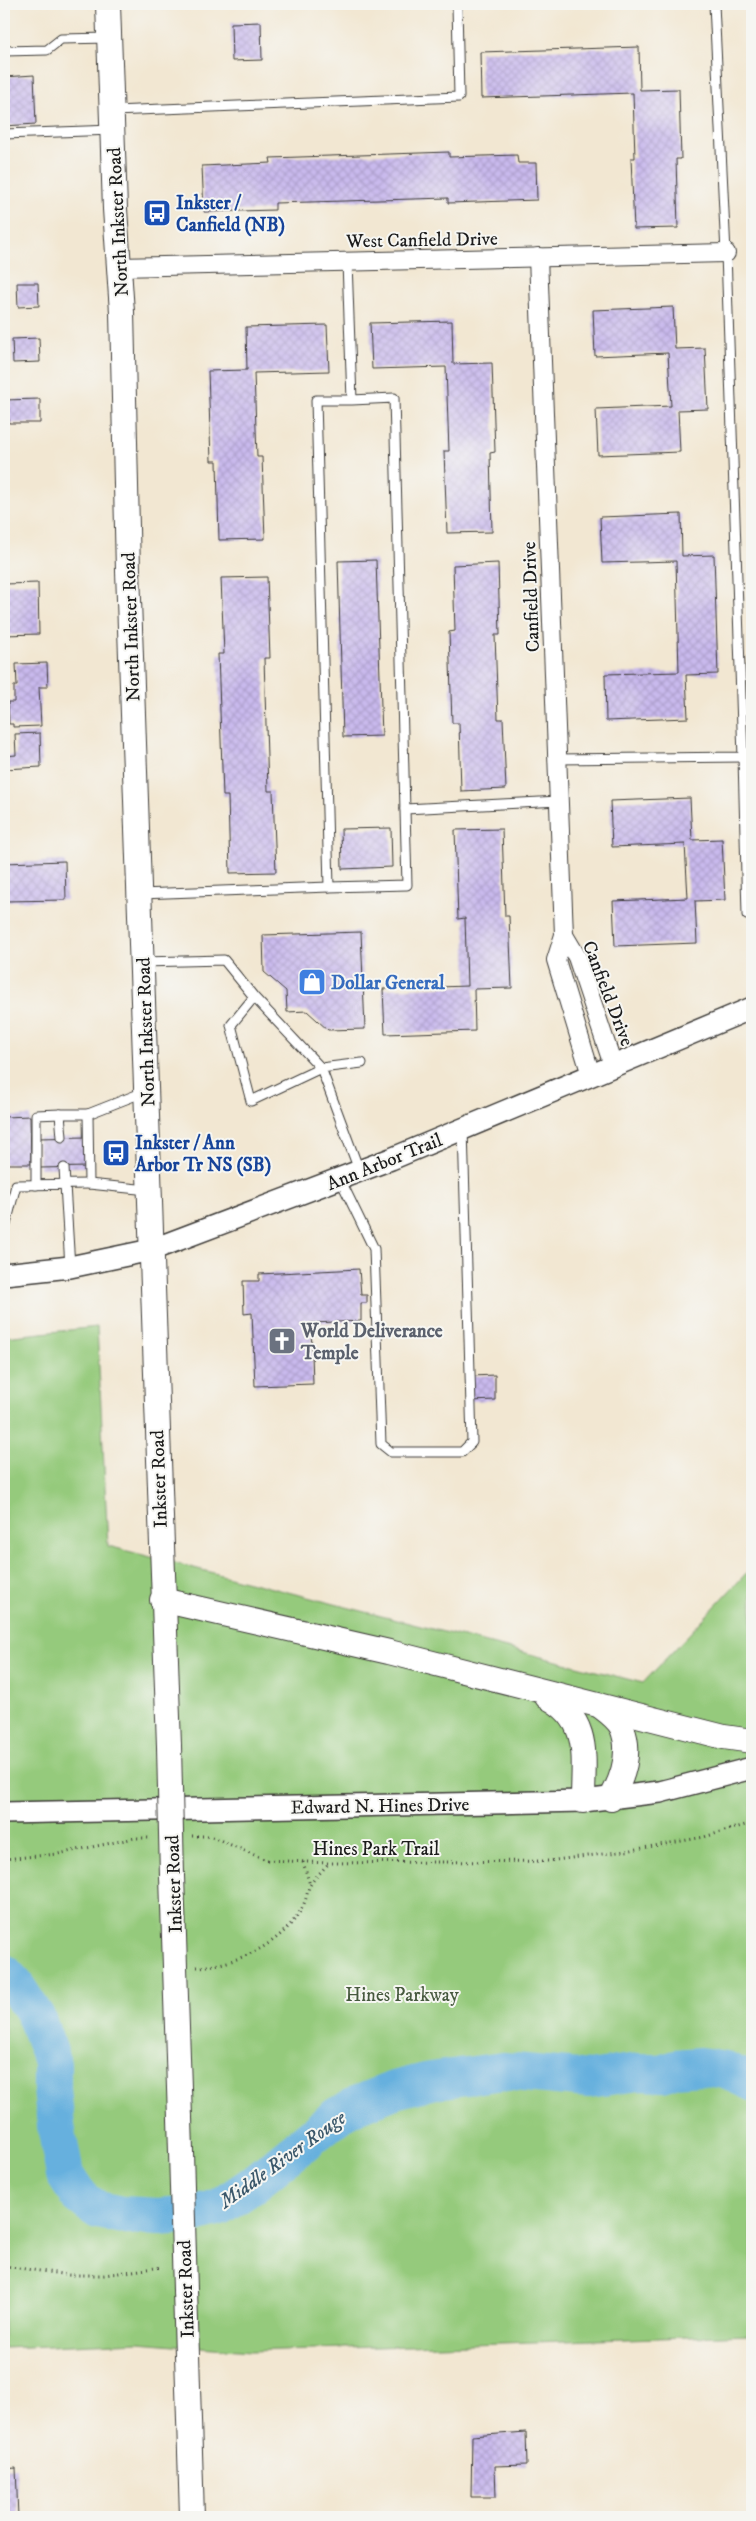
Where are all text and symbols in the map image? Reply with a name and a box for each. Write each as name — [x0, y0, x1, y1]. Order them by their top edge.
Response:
street label: North Inkster Road — [103, 146, 134, 297]
place label: Inkster / Canfield (NB) — [176, 192, 285, 237]
bus stop icon: Inkster / Canfield (NB) — [142, 198, 172, 228]
street label: West Canfield Drive — [345, 228, 498, 253]
street label: Canfield Drive — [518, 541, 545, 653]
street label: North Inkster Road — [117, 551, 146, 702]
street label: Canfield Drive — [577, 938, 638, 1049]
street label: North Inkster Road — [132, 956, 161, 1107]
shop icon: Dollar General — [297, 967, 327, 997]
place label: Dollar General — [331, 972, 445, 995]
street label: Ann Arbor Trail — [323, 1129, 446, 1196]
place label: Inkster / Ann Arbor Tr NS (SB) — [134, 1132, 271, 1177]
bus stop icon: Inkster / Ann Arbor Tr NS (SB) — [101, 1138, 131, 1168]
place label: World Deliverance Temple — [300, 1320, 443, 1365]
church icon: World Deliverance Temple — [267, 1326, 297, 1356]
street label: Inkster Road — [146, 1429, 173, 1528]
street label: Edward N. Hines Drive — [290, 1793, 470, 1820]
street label: Inkster Road — [161, 1834, 188, 1933]
street label: Hines Park Trail — [313, 1838, 440, 1861]
park label: Hines Parkway — [345, 1984, 460, 2007]
water label: Middle River Rouge — [213, 2105, 352, 2216]
street label: Inkster Road — [173, 2239, 200, 2338]

